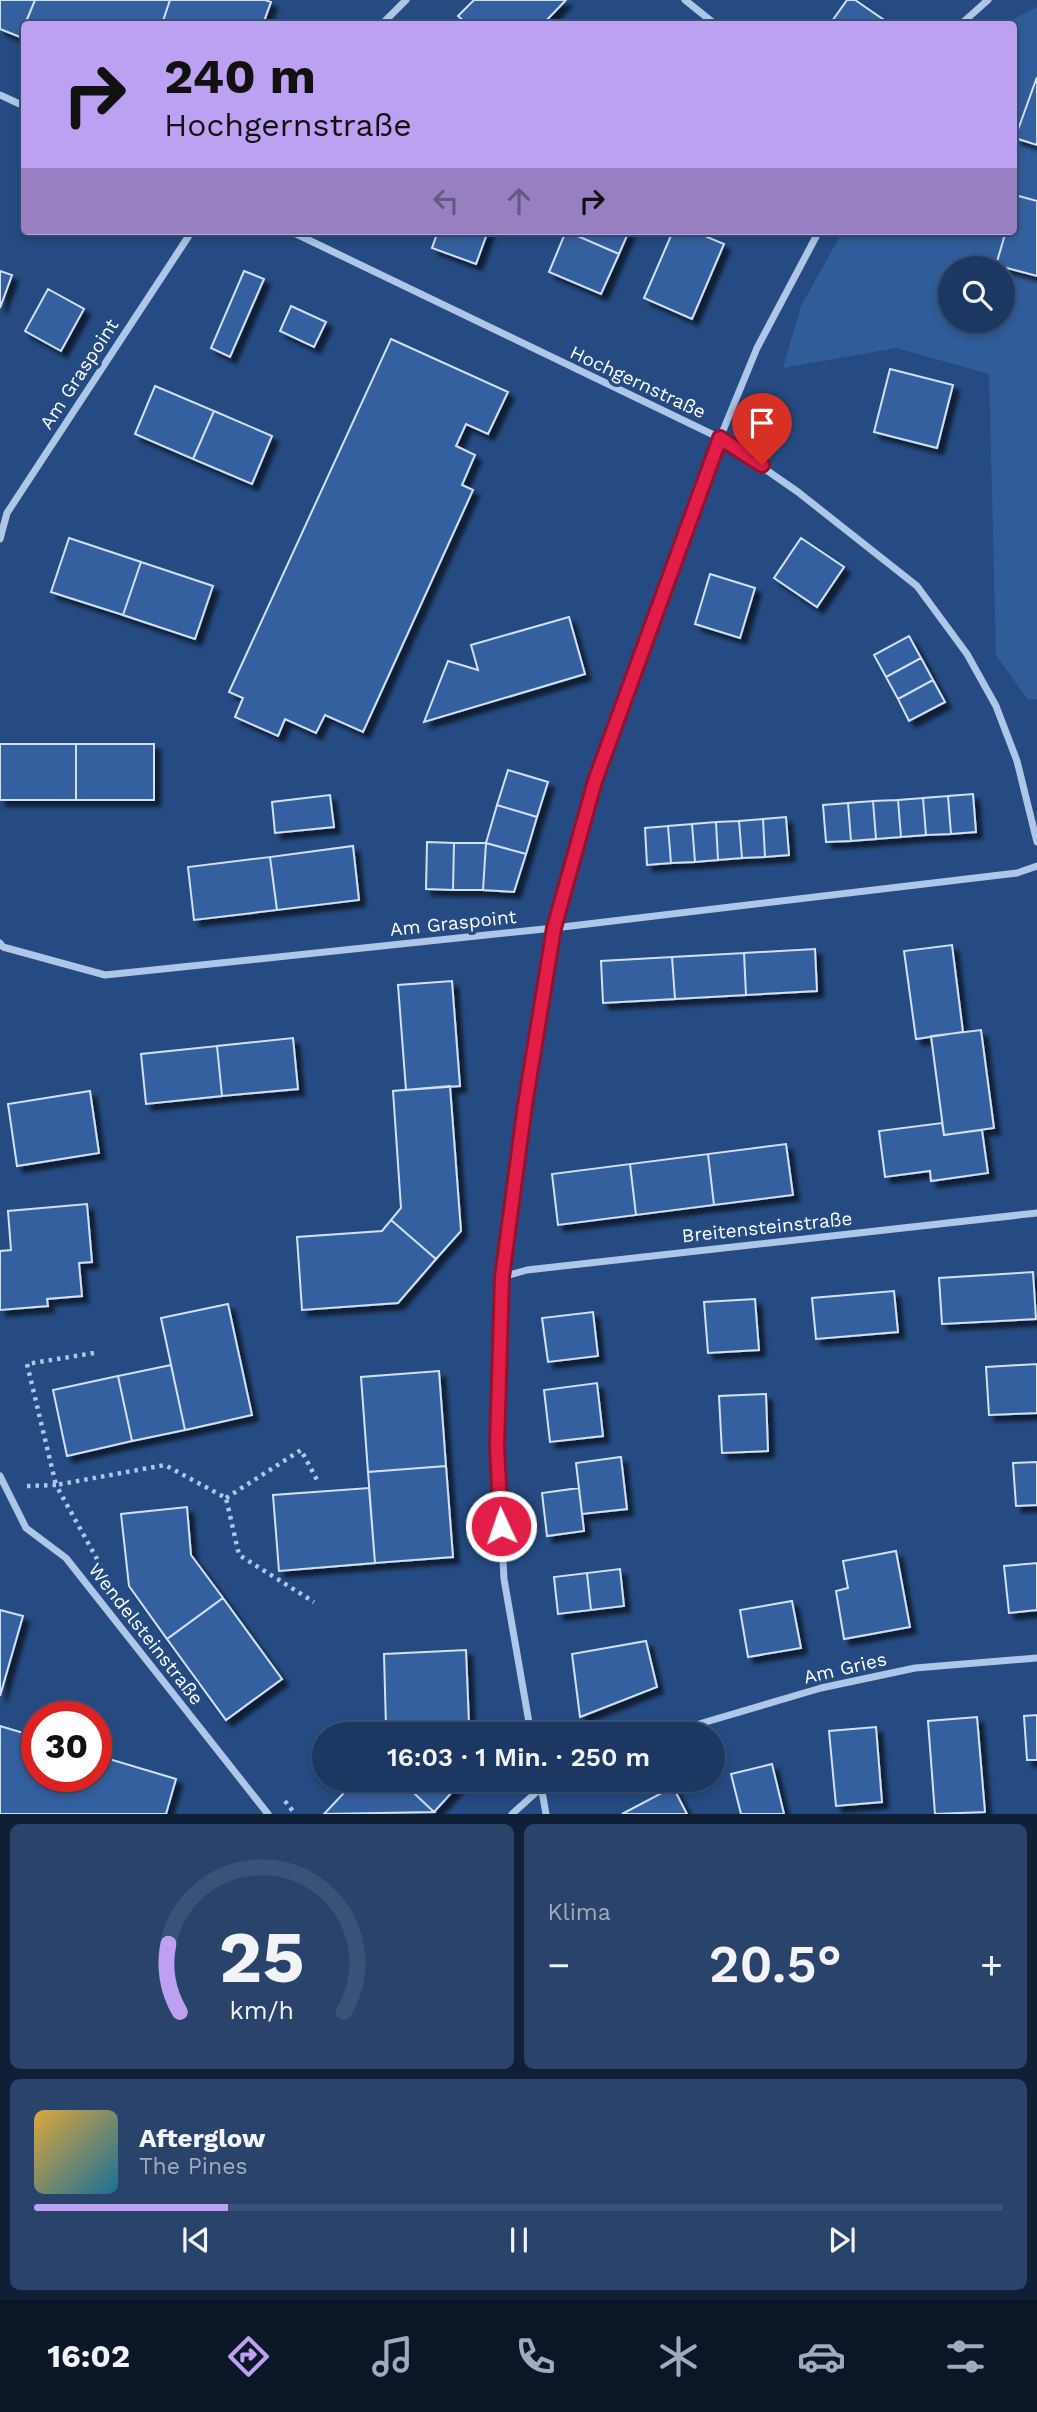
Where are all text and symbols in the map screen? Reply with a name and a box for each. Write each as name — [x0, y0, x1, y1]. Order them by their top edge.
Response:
text: 240 m — [164, 47, 316, 105]
icon: right — [49, 49, 140, 140]
text: Hochgernstraße — [164, 106, 412, 144]
icon: left — [427, 182, 465, 220]
icon: ahead — [500, 182, 538, 220]
icon: right — [573, 182, 611, 220]
map controls — [938, 256, 1015, 333]
button: search — [938, 256, 1015, 333]
street label: Am Graspoint — [35, 314, 123, 434]
street label: Hochgernstraße — [566, 340, 710, 424]
pin — [732, 393, 792, 465]
icon: arrive — [743, 404, 781, 442]
street label: Am Graspoint — [389, 905, 517, 941]
street label: Breitensteinstraße — [681, 1207, 853, 1247]
position arrow — [464, 1489, 538, 1563]
street label: Wendelsteinstraße — [83, 1558, 209, 1710]
street label: Am Gries — [801, 1647, 889, 1689]
speed limit sign: 30 — [21, 1701, 112, 1792]
text: 16:03 · 1 Min. · 250 m — [387, 1742, 650, 1772]
text: Klima — [548, 1899, 611, 1926]
text: 25 — [219, 1915, 305, 2001]
text: 20.5° — [709, 1934, 842, 1995]
text: − — [548, 1943, 570, 1987]
text: + — [980, 1943, 1003, 1987]
text: km/h — [230, 1996, 294, 2025]
text: Afterglow — [139, 2123, 265, 2153]
text: The Pines — [139, 2153, 248, 2180]
icon: previous — [177, 2221, 215, 2259]
icon: pause — [500, 2221, 538, 2259]
icon: next — [823, 2221, 861, 2259]
icon: directions — [224, 2332, 273, 2381]
icon: music — [368, 2332, 417, 2381]
icon: phone — [511, 2332, 560, 2381]
icon: climate — [654, 2332, 703, 2381]
icon: car — [797, 2332, 846, 2381]
icon: filters — [941, 2332, 990, 2381]
text: 16:02 — [47, 2337, 130, 2375]

